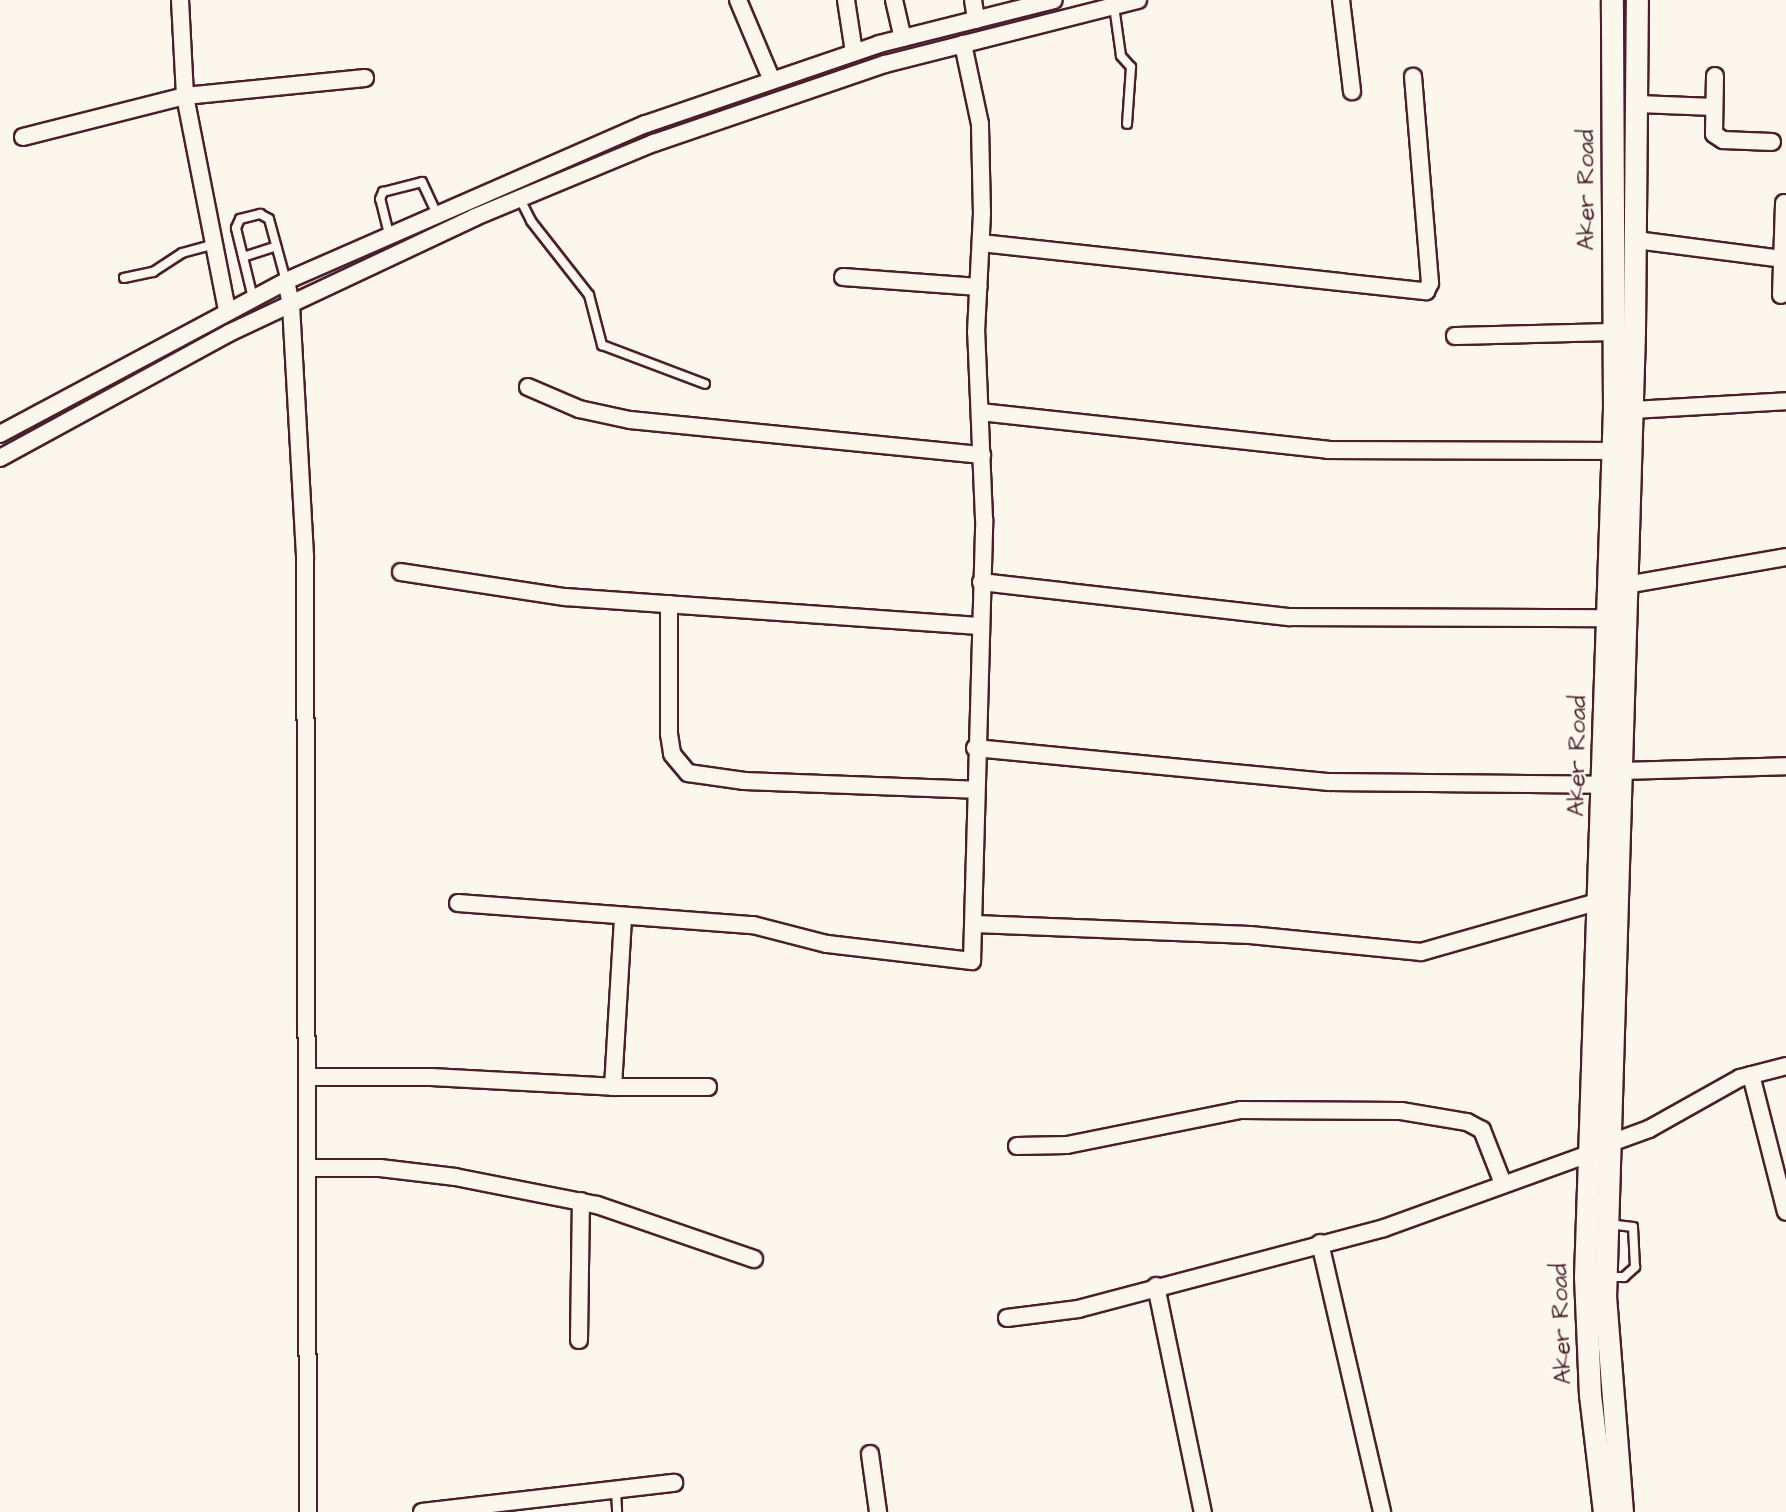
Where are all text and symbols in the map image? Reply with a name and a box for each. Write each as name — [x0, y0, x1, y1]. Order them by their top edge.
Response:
street label: Aker Road — [1573, 129, 1601, 251]
street label: Aker Road — [1563, 695, 1593, 817]
street label: Aker Road — [1545, 1263, 1579, 1385]

